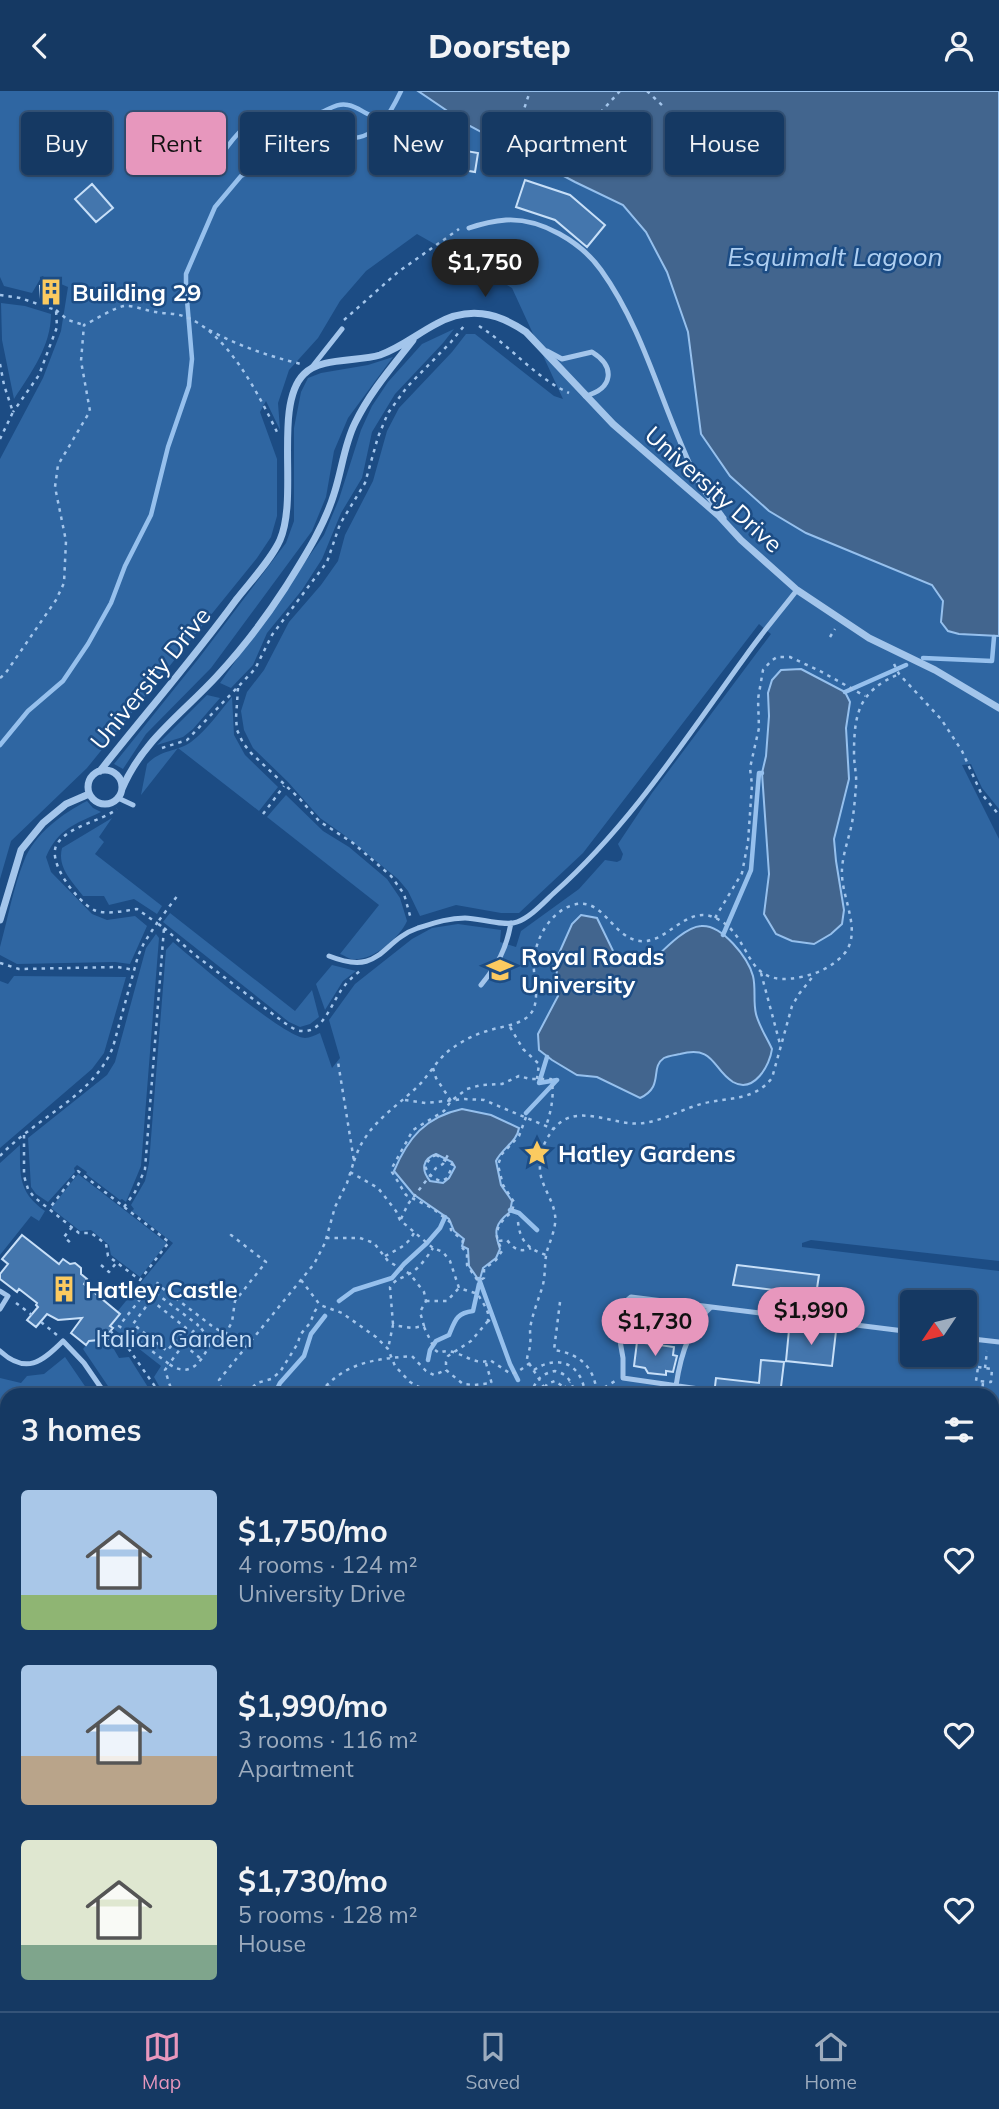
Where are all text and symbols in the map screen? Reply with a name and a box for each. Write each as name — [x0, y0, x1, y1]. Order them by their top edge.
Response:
text: Doorstep — [428, 26, 571, 66]
icon: back — [21, 27, 59, 65]
icon: person — [940, 27, 978, 65]
chip: Buy — [21, 112, 112, 175]
chip: Rent — [126, 112, 226, 175]
chip: Filters — [240, 112, 355, 175]
chip: New — [369, 112, 468, 175]
chip: Apartment — [482, 112, 651, 175]
chip: House — [665, 112, 784, 175]
pin: $1,750 — [428, 239, 542, 299]
water label: Esquimalt Lagoon — [727, 240, 943, 273]
text: $1,750 — [448, 247, 522, 276]
building icon: Building 29 — [36, 277, 66, 307]
place label: Building 29 — [72, 277, 201, 307]
street label: University Drive — [639, 419, 789, 559]
street label: University Drive — [83, 601, 217, 755]
place label: Royal Roads University — [521, 941, 665, 999]
school or university icon: Royal Roads University — [485, 955, 515, 985]
place icon: Hatley Gardens — [522, 1138, 552, 1168]
place label: Hatley Gardens — [558, 1138, 736, 1168]
building icon: Hatley Castle — [49, 1274, 79, 1304]
place label: Hatley Castle — [85, 1274, 238, 1304]
pin: $1,990 — [754, 1287, 868, 1347]
north arrow — [900, 1290, 976, 1367]
map controls — [900, 1290, 977, 1367]
text: $1,990 — [774, 1295, 848, 1324]
pin: $1,730 — [598, 1299, 712, 1358]
text: $1,730 — [618, 1306, 692, 1335]
park label: Italian Garden — [95, 1323, 253, 1353]
text: 3 homes — [21, 1411, 142, 1449]
icon: filters — [940, 1411, 978, 1449]
text: $1,750/mo — [238, 1512, 388, 1550]
icon: home — [77, 1518, 161, 1602]
icon: heart — [940, 1541, 978, 1579]
text: 4 rooms · 124 m² — [238, 1550, 418, 1579]
text: University Drive — [238, 1579, 405, 1608]
text: $1,990/mo — [238, 1687, 388, 1725]
icon: home — [77, 1693, 161, 1777]
icon: heart — [940, 1716, 978, 1754]
text: 3 rooms · 116 m² — [238, 1725, 418, 1754]
text: Apartment — [238, 1754, 354, 1783]
text: $1,730/mo — [238, 1862, 388, 1900]
icon: home — [77, 1868, 161, 1952]
icon: heart — [940, 1891, 978, 1929]
text: 5 rooms · 128 m² — [238, 1900, 418, 1929]
text: House — [238, 1929, 306, 1958]
tab: Map — [142, 2028, 181, 2094]
tab: Saved — [465, 2028, 520, 2094]
tab: Home — [804, 2028, 857, 2094]

